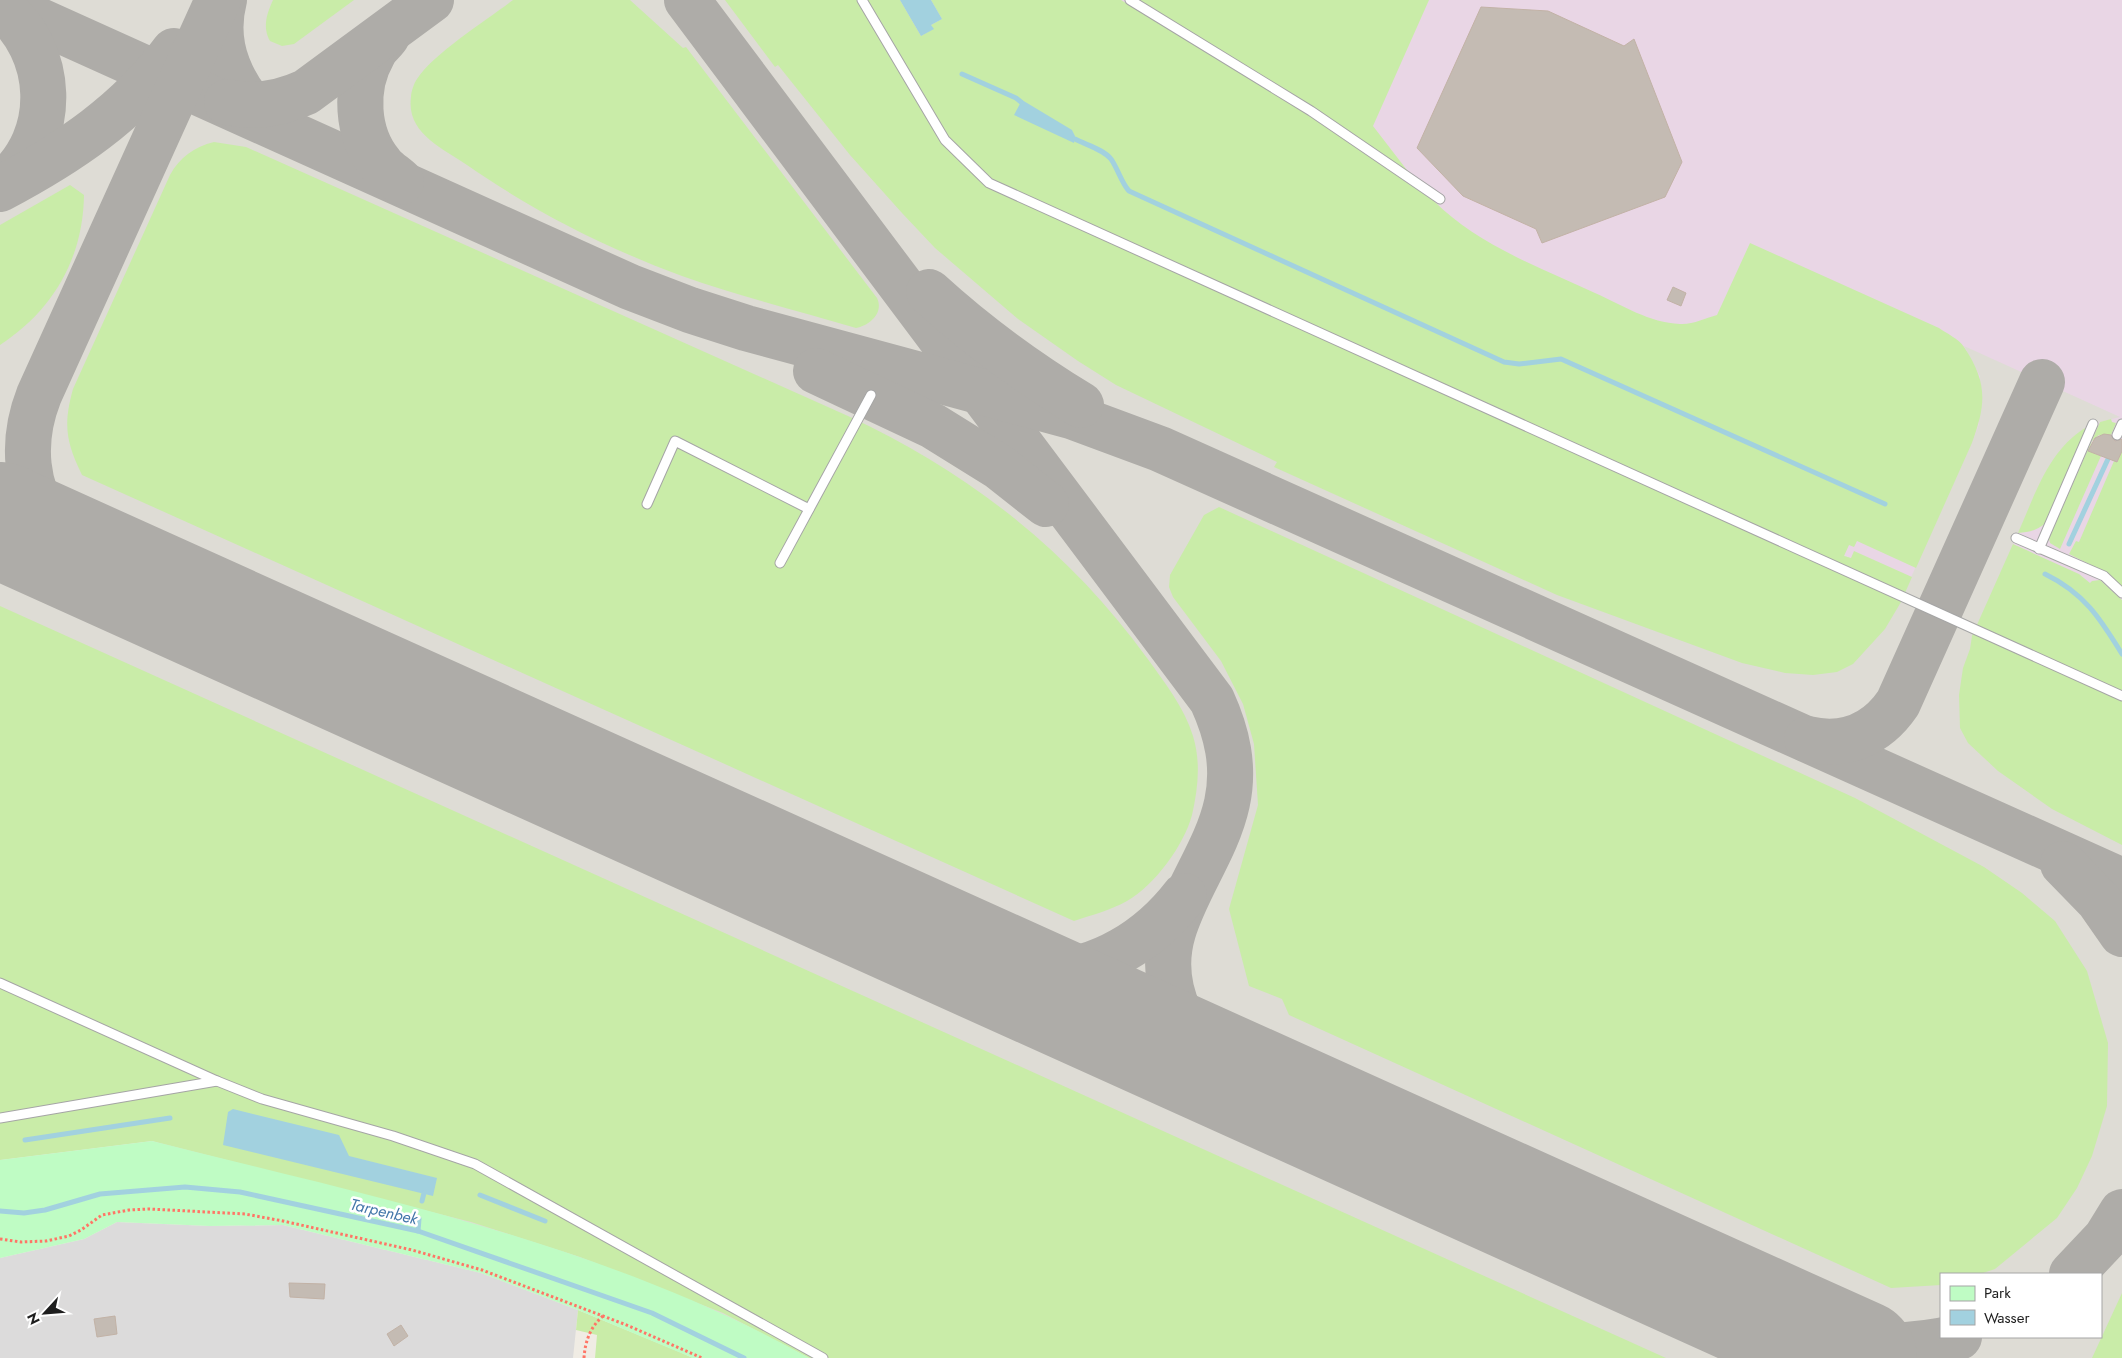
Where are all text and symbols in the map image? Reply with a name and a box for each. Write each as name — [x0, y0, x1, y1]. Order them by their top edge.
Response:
water label: Tarpenbek — [348, 1193, 421, 1231]
legend — [1940, 1273, 2102, 1338]
text: Park — [1984, 1282, 2011, 1304]
north arrow — [20, 1288, 70, 1338]
text: Wasser — [1984, 1307, 2030, 1329]
text: N — [22, 1309, 45, 1328]

